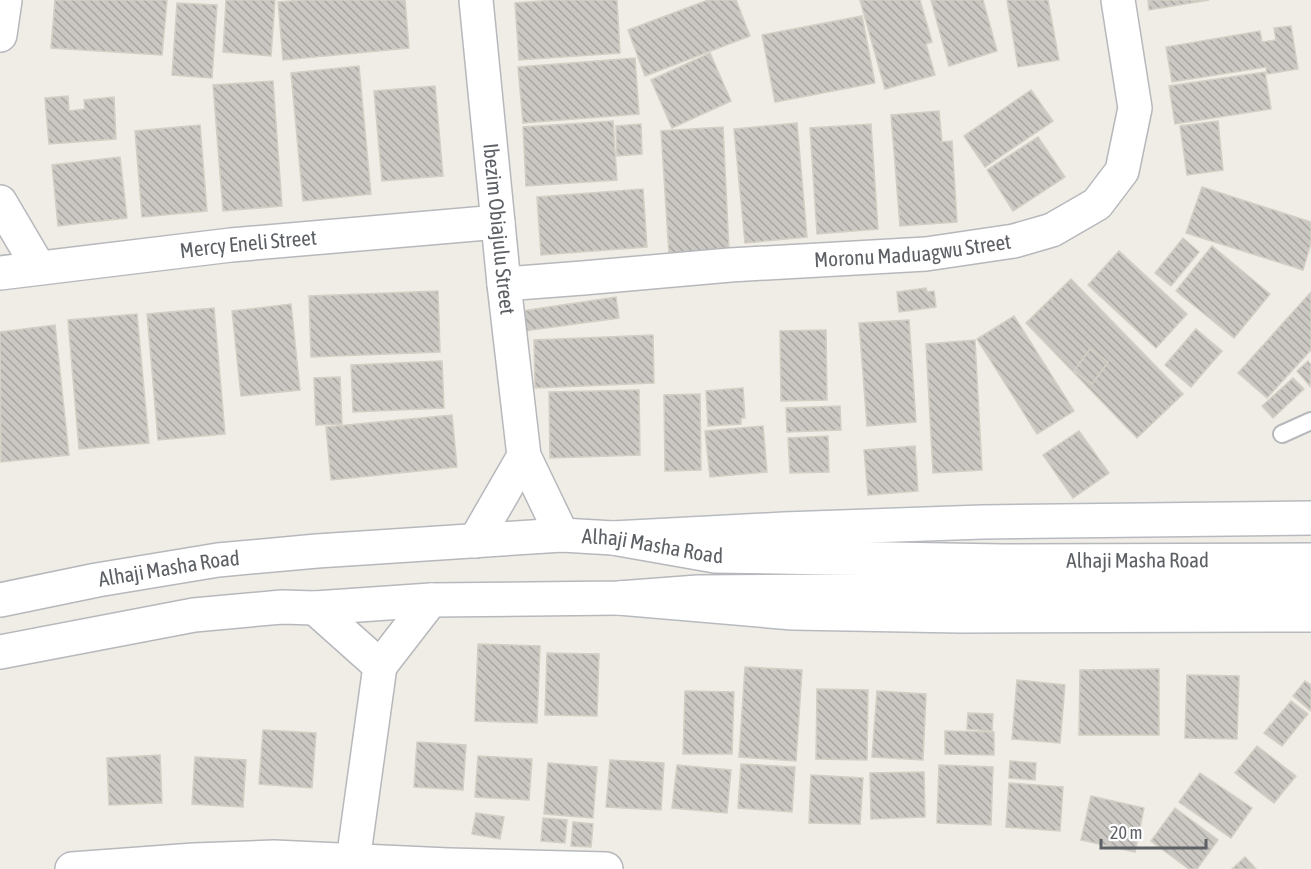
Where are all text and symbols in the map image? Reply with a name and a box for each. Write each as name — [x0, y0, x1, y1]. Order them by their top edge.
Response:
street label: Ibezim Obiajulu Street — [479, 142, 520, 316]
street label: Mercy Eneli Street — [178, 225, 318, 262]
street label: Moronu Maduagwu Street — [813, 229, 1012, 271]
street label: Alhaji Masha Road — [581, 523, 723, 567]
street label: Alhaji Masha Road — [97, 545, 241, 591]
street label: Alhaji Masha Road — [1066, 547, 1209, 572]
scale bar — [1101, 812, 1206, 850]
text: 20 m — [1110, 822, 1142, 843]

